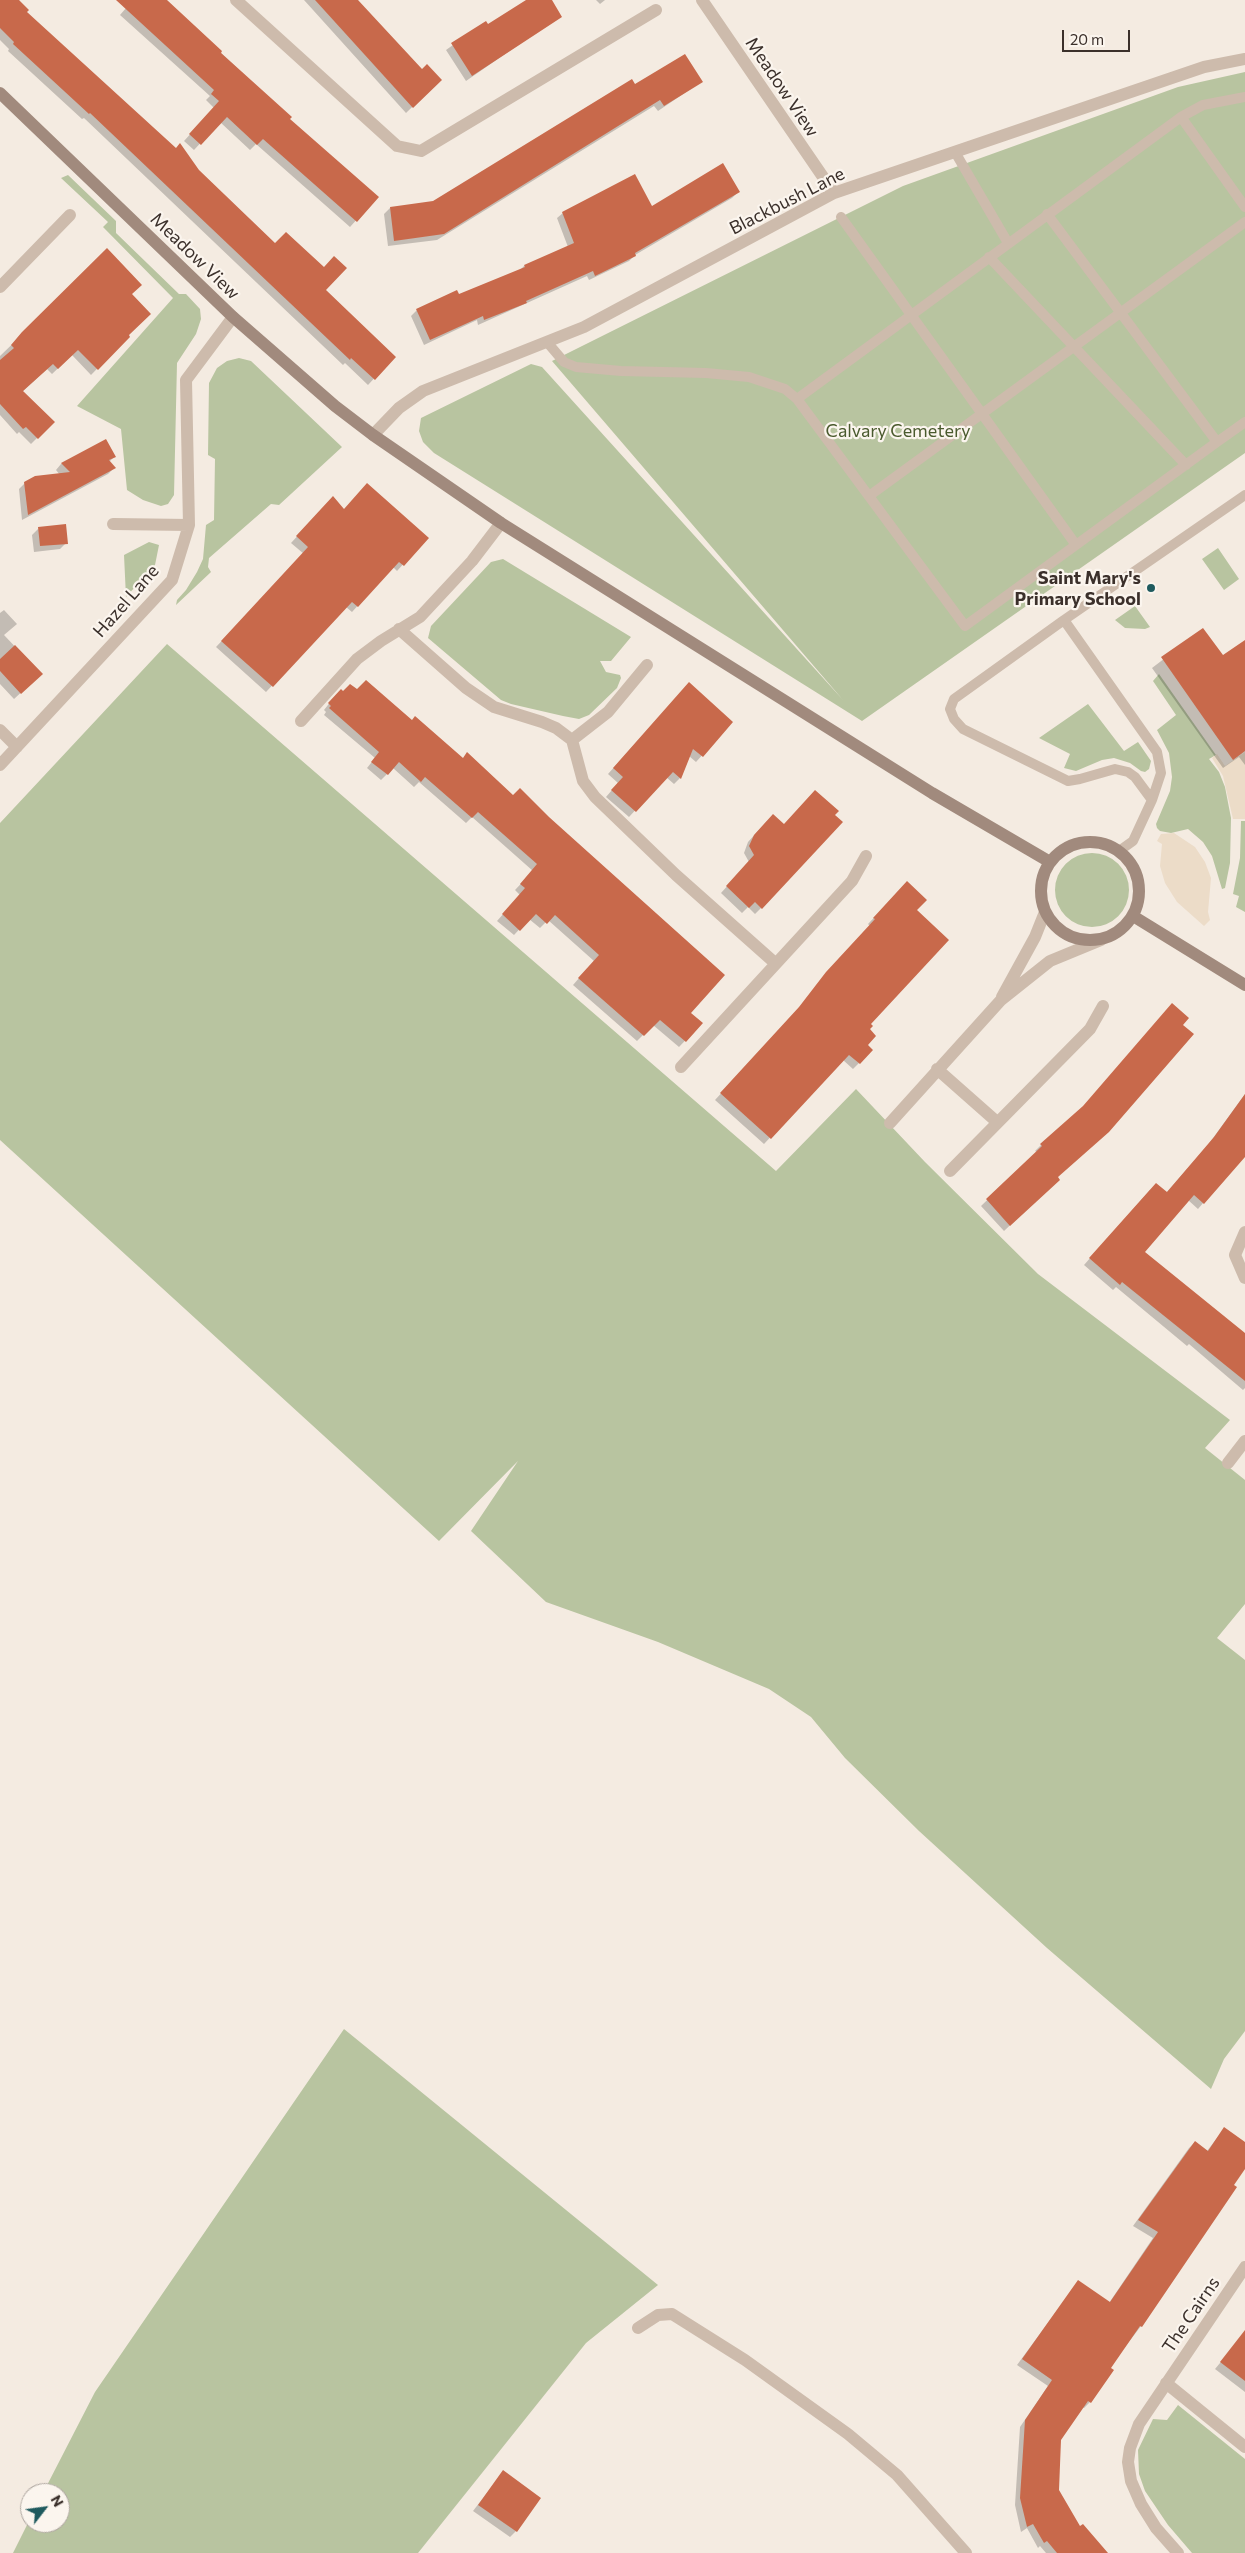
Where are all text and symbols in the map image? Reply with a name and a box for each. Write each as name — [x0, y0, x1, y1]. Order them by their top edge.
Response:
scale bar — [1065, 20, 1132, 52]
text: 20 m — [1070, 30, 1104, 48]
street label: Meadow View — [741, 33, 823, 141]
street label: Blackbush Lane — [726, 163, 848, 239]
street label: Meadow View — [146, 208, 244, 304]
park label: Calvary Cemetery — [826, 420, 970, 442]
street label: Hazel Lane — [89, 560, 163, 642]
place label: Saint Mary's Primary School — [1015, 567, 1141, 610]
marker: Saint Mary's Primary School — [1145, 582, 1157, 594]
street label: The Cairns — [1158, 2273, 1224, 2357]
north arrow — [20, 2483, 70, 2533]
text: N — [48, 2492, 68, 2510]

